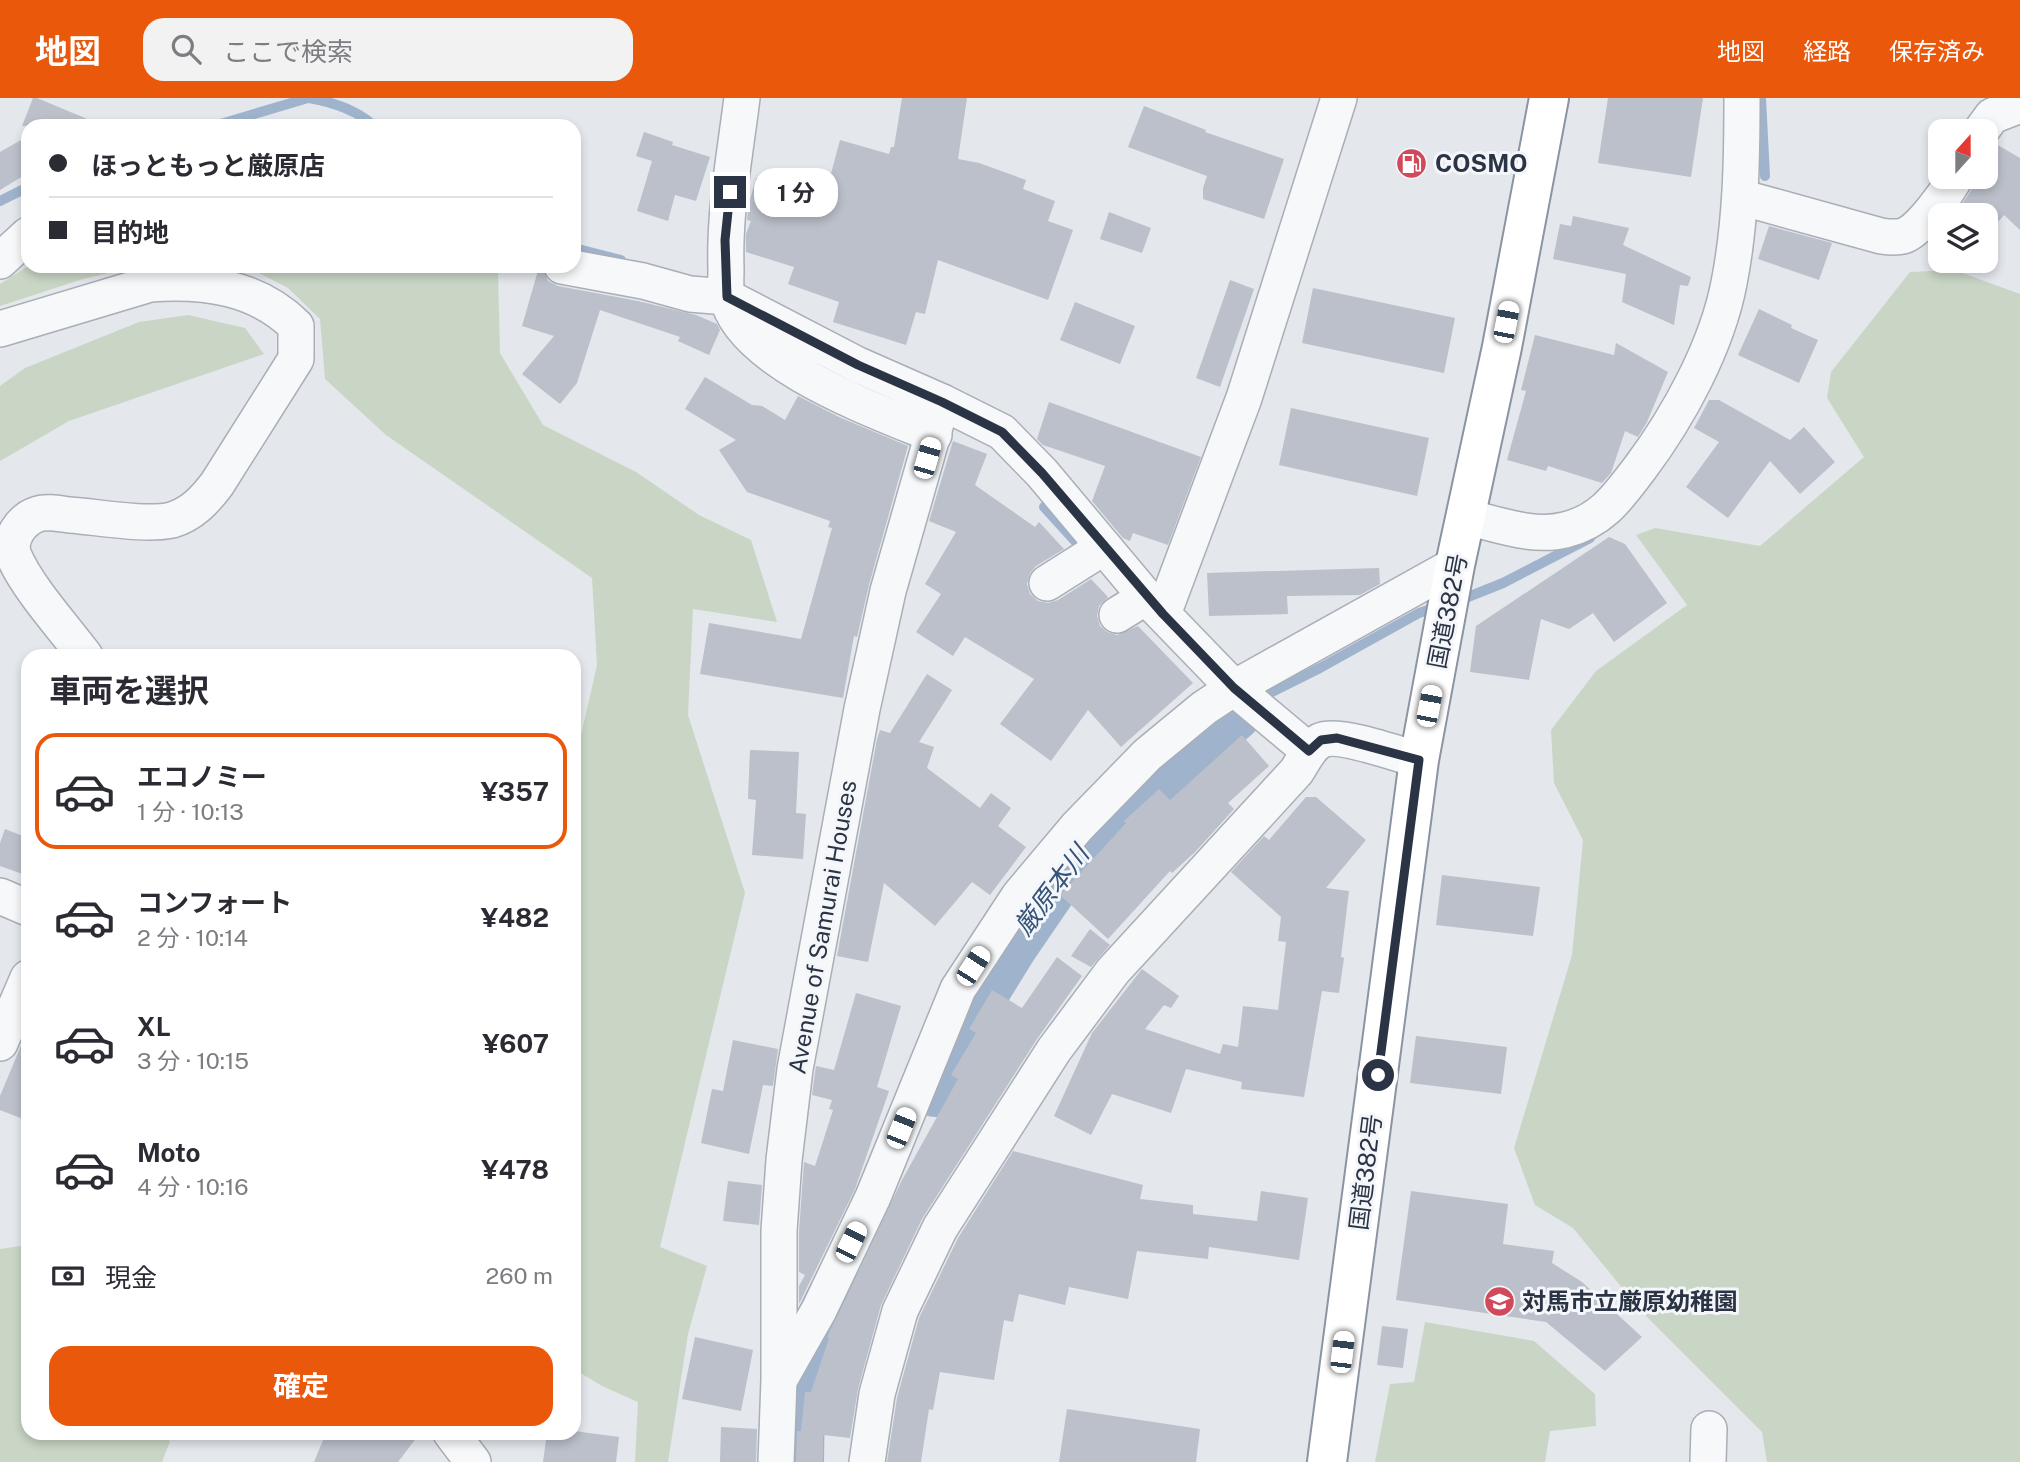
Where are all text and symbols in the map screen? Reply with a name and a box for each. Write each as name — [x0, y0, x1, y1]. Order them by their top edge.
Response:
search box — [143, 18, 633, 81]
icon: search — [167, 30, 205, 68]
text: 地図 — [35, 32, 101, 70]
text: ここで検索 — [223, 36, 353, 67]
text: 地図 — [1717, 37, 1765, 65]
text: 経路 — [1803, 37, 1851, 65]
text: 保存済み — [1889, 37, 1985, 65]
north arrow — [1928, 119, 1998, 189]
map controls — [1928, 119, 1998, 273]
fuel station icon: COSMO — [1395, 146, 1429, 180]
place label: COSMO — [1435, 149, 1527, 177]
text: ほっともっと厳原店 — [91, 150, 325, 181]
callout: 1 分 — [754, 168, 838, 217]
route end — [714, 176, 746, 208]
text: 1 分 — [777, 179, 815, 206]
button: layers — [1928, 203, 1998, 273]
text: 目的地 — [91, 217, 169, 248]
car — [1492, 299, 1521, 345]
car — [912, 435, 943, 481]
street label: 国道382号 — [1422, 551, 1472, 671]
text: 車両を選択 — [49, 672, 209, 709]
car — [1415, 683, 1444, 729]
icon: car — [53, 760, 116, 823]
text: エコノミー — [137, 761, 267, 792]
text: ¥357 — [481, 776, 549, 807]
street label: Avenue of Samurai Houses — [782, 778, 862, 1076]
text: 1 分 · 10:13 — [137, 798, 244, 825]
water label: 厳原本川 — [1007, 837, 1096, 941]
icon: car — [53, 886, 116, 949]
text: コンフォート — [137, 887, 292, 918]
text: ¥482 — [481, 902, 549, 933]
text: 2 分 · 10:14 — [137, 924, 248, 951]
car — [953, 943, 994, 989]
text: XL — [137, 1011, 171, 1042]
icon: car — [53, 1012, 116, 1075]
text: ¥607 — [482, 1028, 549, 1059]
text: 3 分 · 10:15 — [137, 1047, 249, 1074]
route start — [1362, 1059, 1394, 1091]
car — [884, 1105, 919, 1151]
street label: 国道382号 — [1344, 1112, 1386, 1232]
text: Moto — [137, 1137, 200, 1168]
icon: car — [53, 1138, 116, 1201]
text: ¥478 — [481, 1154, 549, 1185]
text: 4 分 · 10:16 — [137, 1173, 249, 1200]
car — [833, 1219, 870, 1265]
icon: cash — [49, 1257, 87, 1295]
text: 現金 — [105, 1262, 157, 1293]
text: 260 m — [486, 1262, 553, 1289]
school or university icon: 対馬市立厳原幼稚園 — [1482, 1284, 1516, 1318]
place label: 対馬市立厳原幼稚園 — [1522, 1287, 1738, 1315]
car — [1330, 1330, 1355, 1374]
button: 確定 — [49, 1346, 553, 1426]

